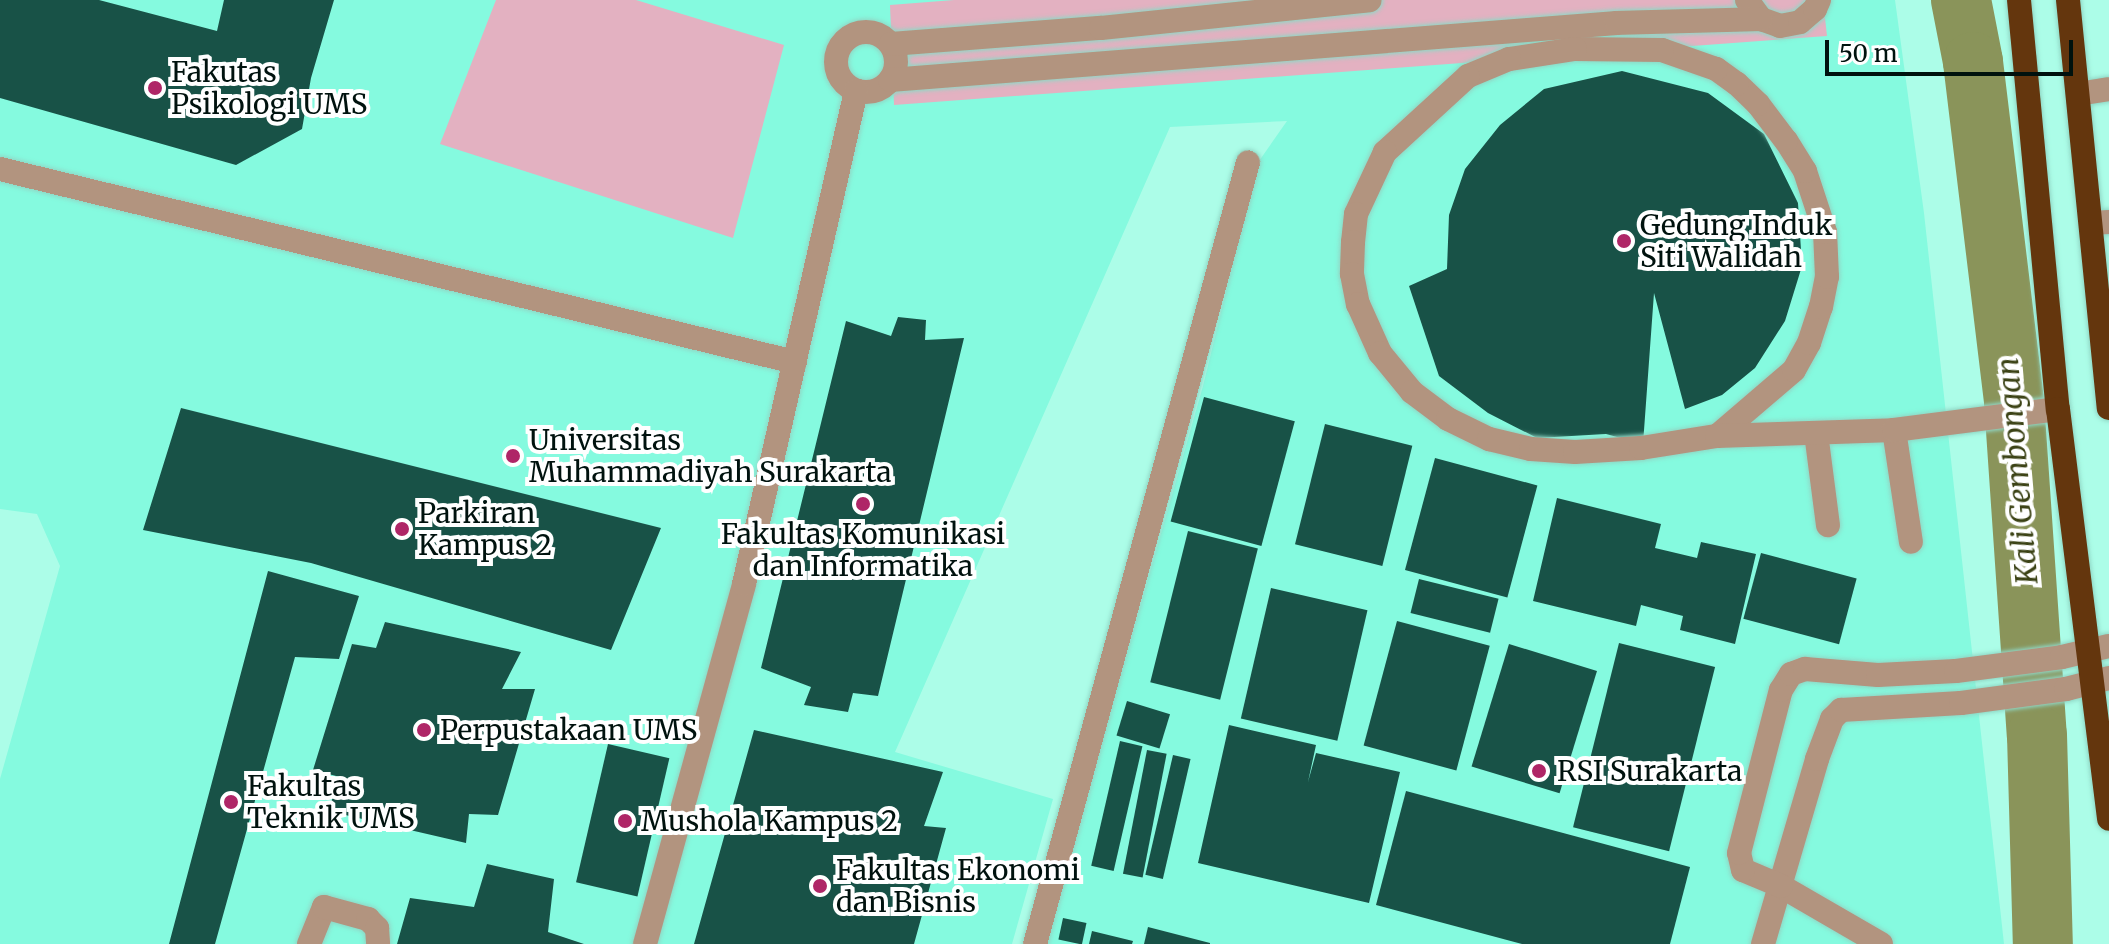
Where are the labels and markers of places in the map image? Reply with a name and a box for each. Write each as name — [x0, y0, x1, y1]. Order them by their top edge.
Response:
place label: Fakutas Psikologi UMS — [171, 55, 367, 121]
marker: Fakutas Psikologi UMS — [146, 79, 164, 97]
place label: Gedung Induk Siti Walidah — [1640, 208, 1832, 274]
marker: Gedung Induk Siti Walidah — [1615, 232, 1633, 250]
place label: Universitas Muhammadiyah Surakarta — [529, 423, 892, 489]
marker: Universitas Muhammadiyah Surakarta — [504, 447, 522, 465]
marker: Fakultas Komunikasi dan Informatika — [854, 495, 872, 513]
place label: Parkiran Kampus 2 — [418, 496, 552, 562]
place label: Fakultas Komunikasi dan Informatika — [721, 517, 1005, 583]
marker: Parkiran Kampus 2 — [393, 520, 411, 538]
place label: Perpustakaan UMS — [440, 713, 697, 747]
marker: Perpustakaan UMS — [415, 721, 433, 739]
place label: RSI Surakarta — [1557, 754, 1742, 788]
marker: RSI Surakarta — [1528, 760, 1550, 782]
place label: Fakultas Teknik UMS — [247, 769, 415, 835]
marker: Fakultas Teknik UMS — [222, 793, 240, 811]
place label: Mushola Kampus 2 — [641, 804, 898, 838]
marker: Mushola Kampus 2 — [616, 812, 634, 830]
place label: Fakultas Ekonomi dan Bisnis — [836, 853, 1080, 919]
marker: Fakultas Ekonomi dan Bisnis — [811, 877, 829, 895]

